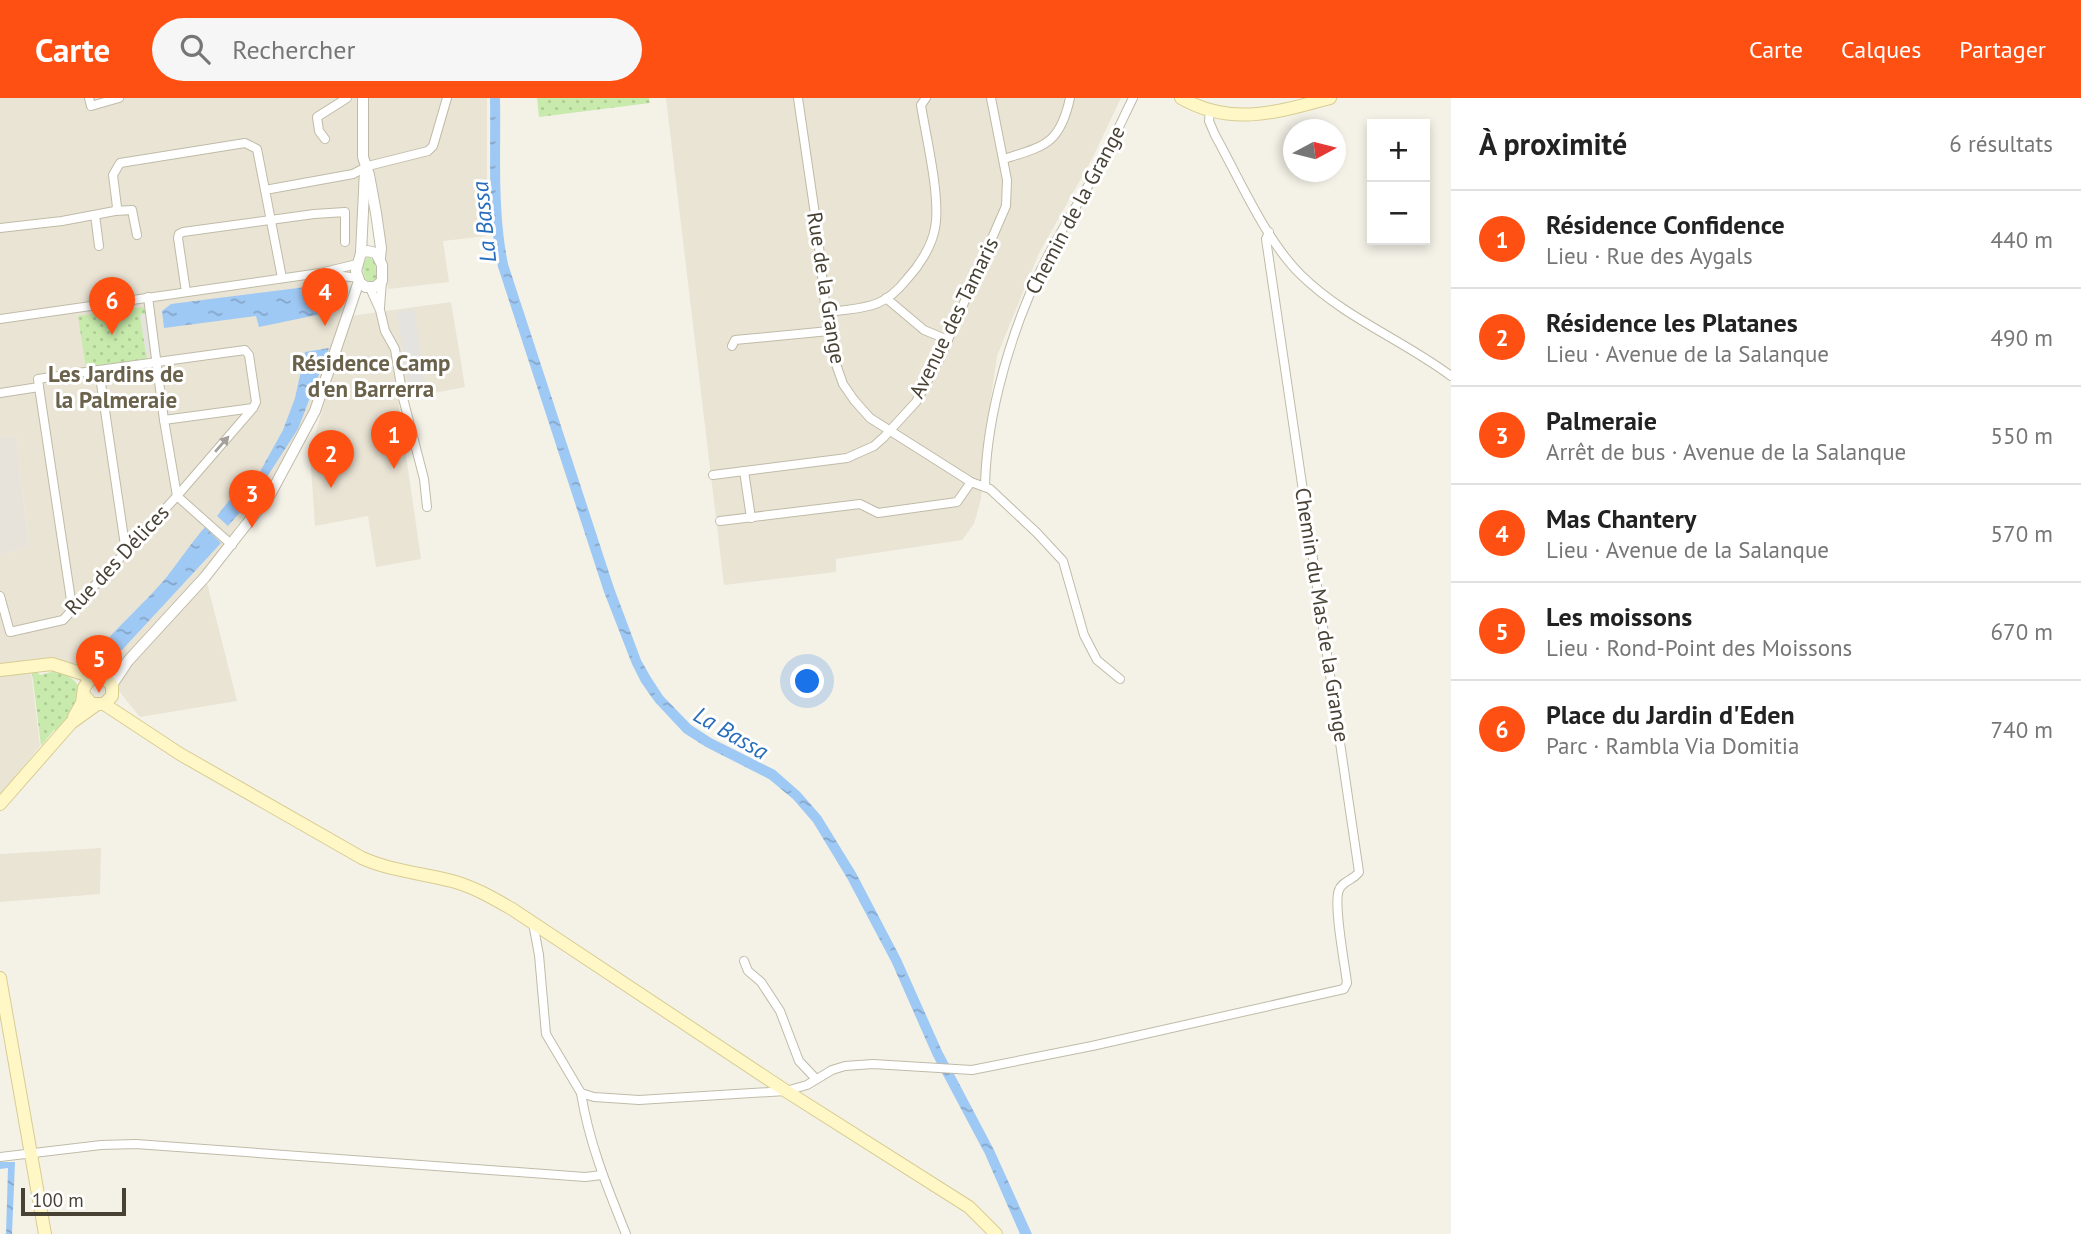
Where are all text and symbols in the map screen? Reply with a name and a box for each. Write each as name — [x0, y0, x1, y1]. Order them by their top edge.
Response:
search box — [152, 18, 642, 81]
text: Carte — [35, 28, 110, 71]
icon: search — [176, 30, 214, 68]
text: Rechercher — [232, 33, 355, 66]
text: Carte — [1749, 34, 1803, 65]
text: Calques — [1841, 34, 1921, 65]
text: Partager — [1959, 34, 2046, 65]
north arrow — [1283, 119, 1346, 182]
map controls — [1367, 119, 1430, 245]
button: + — [1367, 119, 1430, 182]
street label: Chemin de la Grange — [1019, 121, 1130, 299]
text: À proximité — [1479, 124, 1627, 163]
text: 6 résultats — [1949, 129, 2053, 158]
water label: La Bassa — [465, 180, 502, 264]
button: − — [1367, 182, 1430, 245]
text: Résidence Confidence — [1546, 208, 1785, 241]
street label: Rue de la Grange — [801, 210, 852, 366]
text: 1 — [1495, 225, 1509, 254]
text: 440 m — [1991, 225, 2053, 254]
street label: Avenue des Tamaris — [903, 233, 1004, 403]
text: Lieu · Rue des Aygals — [1546, 241, 1753, 270]
pin: 4 — [302, 268, 348, 326]
pin: 6 — [89, 277, 135, 335]
text: Résidence les Platanes — [1546, 306, 1798, 339]
text: 2 — [1495, 323, 1509, 352]
text: 490 m — [1991, 323, 2053, 352]
text: Lieu · Avenue de la Salanque — [1546, 339, 1829, 368]
district label: Résidence Camp d'en Barrerra — [292, 348, 450, 403]
district label: Les Jardins de la Palmeraie — [48, 359, 184, 414]
text: Palmeraie — [1546, 404, 1657, 437]
pin: 1 — [371, 411, 417, 469]
text: 3 — [1495, 421, 1509, 450]
text: 550 m — [1991, 421, 2053, 450]
pin: 2 — [308, 430, 354, 488]
one-way arrow — [214, 436, 229, 453]
text: Arrêt de bus · Avenue de la Salanque — [1546, 437, 1906, 466]
pin: 3 — [229, 470, 275, 528]
street label: Chemin du Mas de la Grange — [1289, 486, 1356, 744]
street label: Rue des Délices — [59, 499, 175, 620]
text: Mas Chantery — [1546, 502, 1696, 535]
text: 4 — [1495, 519, 1509, 548]
text: 570 m — [1991, 519, 2053, 548]
text: Lieu · Avenue de la Salanque — [1546, 535, 1829, 564]
text: Les moissons — [1546, 600, 1692, 633]
text: 5 — [1495, 617, 1509, 646]
text: 670 m — [1991, 617, 2053, 646]
text: Lieu · Rond-Point des Moissons — [1546, 633, 1852, 662]
pin: 5 — [76, 635, 122, 693]
your location — [790, 664, 824, 698]
text: Place du Jardin d'Eden — [1546, 698, 1795, 731]
water label: La Bassa — [689, 700, 774, 765]
text: 6 — [1495, 715, 1509, 744]
text: 740 m — [1991, 715, 2053, 744]
text: Parc · Rambla Via Domitia — [1546, 731, 1799, 760]
scale bar — [21, 1185, 126, 1217]
text: 100 m — [32, 1188, 84, 1212]

